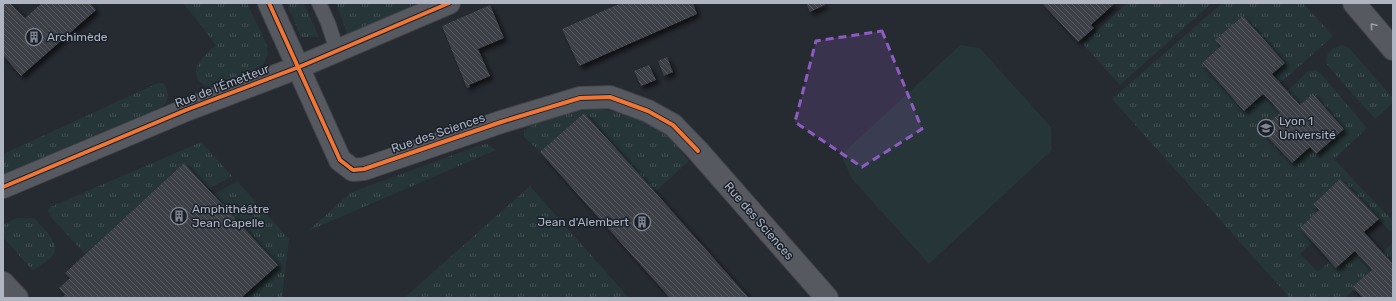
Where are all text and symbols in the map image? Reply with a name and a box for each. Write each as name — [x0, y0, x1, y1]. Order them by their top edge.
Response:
one-way arrow — [1371, 23, 1378, 31]
building icon: Archimède — [24, 27, 44, 47]
place label: Archimède — [47, 30, 108, 44]
street label: Rue de l'Émetteur — [173, 61, 271, 110]
street label: Rue des Sciences — [389, 110, 487, 156]
place label: Lyon 1 Université — [1279, 114, 1336, 142]
school or university icon: Lyon 1 Université — [1256, 118, 1276, 138]
street label: Rue des Sciences — [722, 179, 796, 263]
place label: Amphithéâtre Jean Capelle — [192, 202, 269, 230]
building icon: Amphithéâtre Jean Capelle — [169, 206, 189, 226]
building icon: Jean d'Alembert — [632, 212, 652, 232]
place label: Jean d'Alembert — [537, 215, 629, 229]

